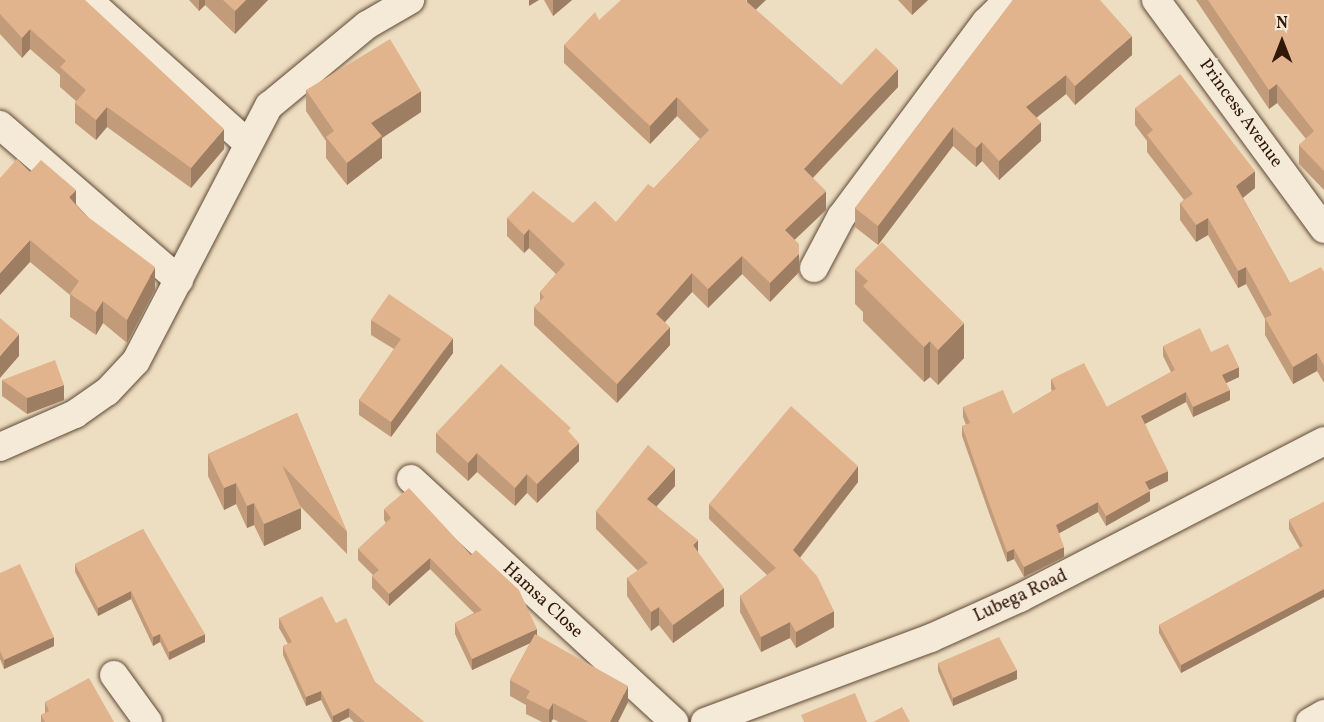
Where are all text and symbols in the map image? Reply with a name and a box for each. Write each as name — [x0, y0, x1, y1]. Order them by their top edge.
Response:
north arrow — [1252, 12, 1312, 72]
text: N — [1276, 13, 1288, 35]
street label: Princess Avenue — [1193, 56, 1287, 172]
street label: Hamsa Close — [497, 558, 587, 644]
street label: Lubega Road — [971, 566, 1071, 628]

